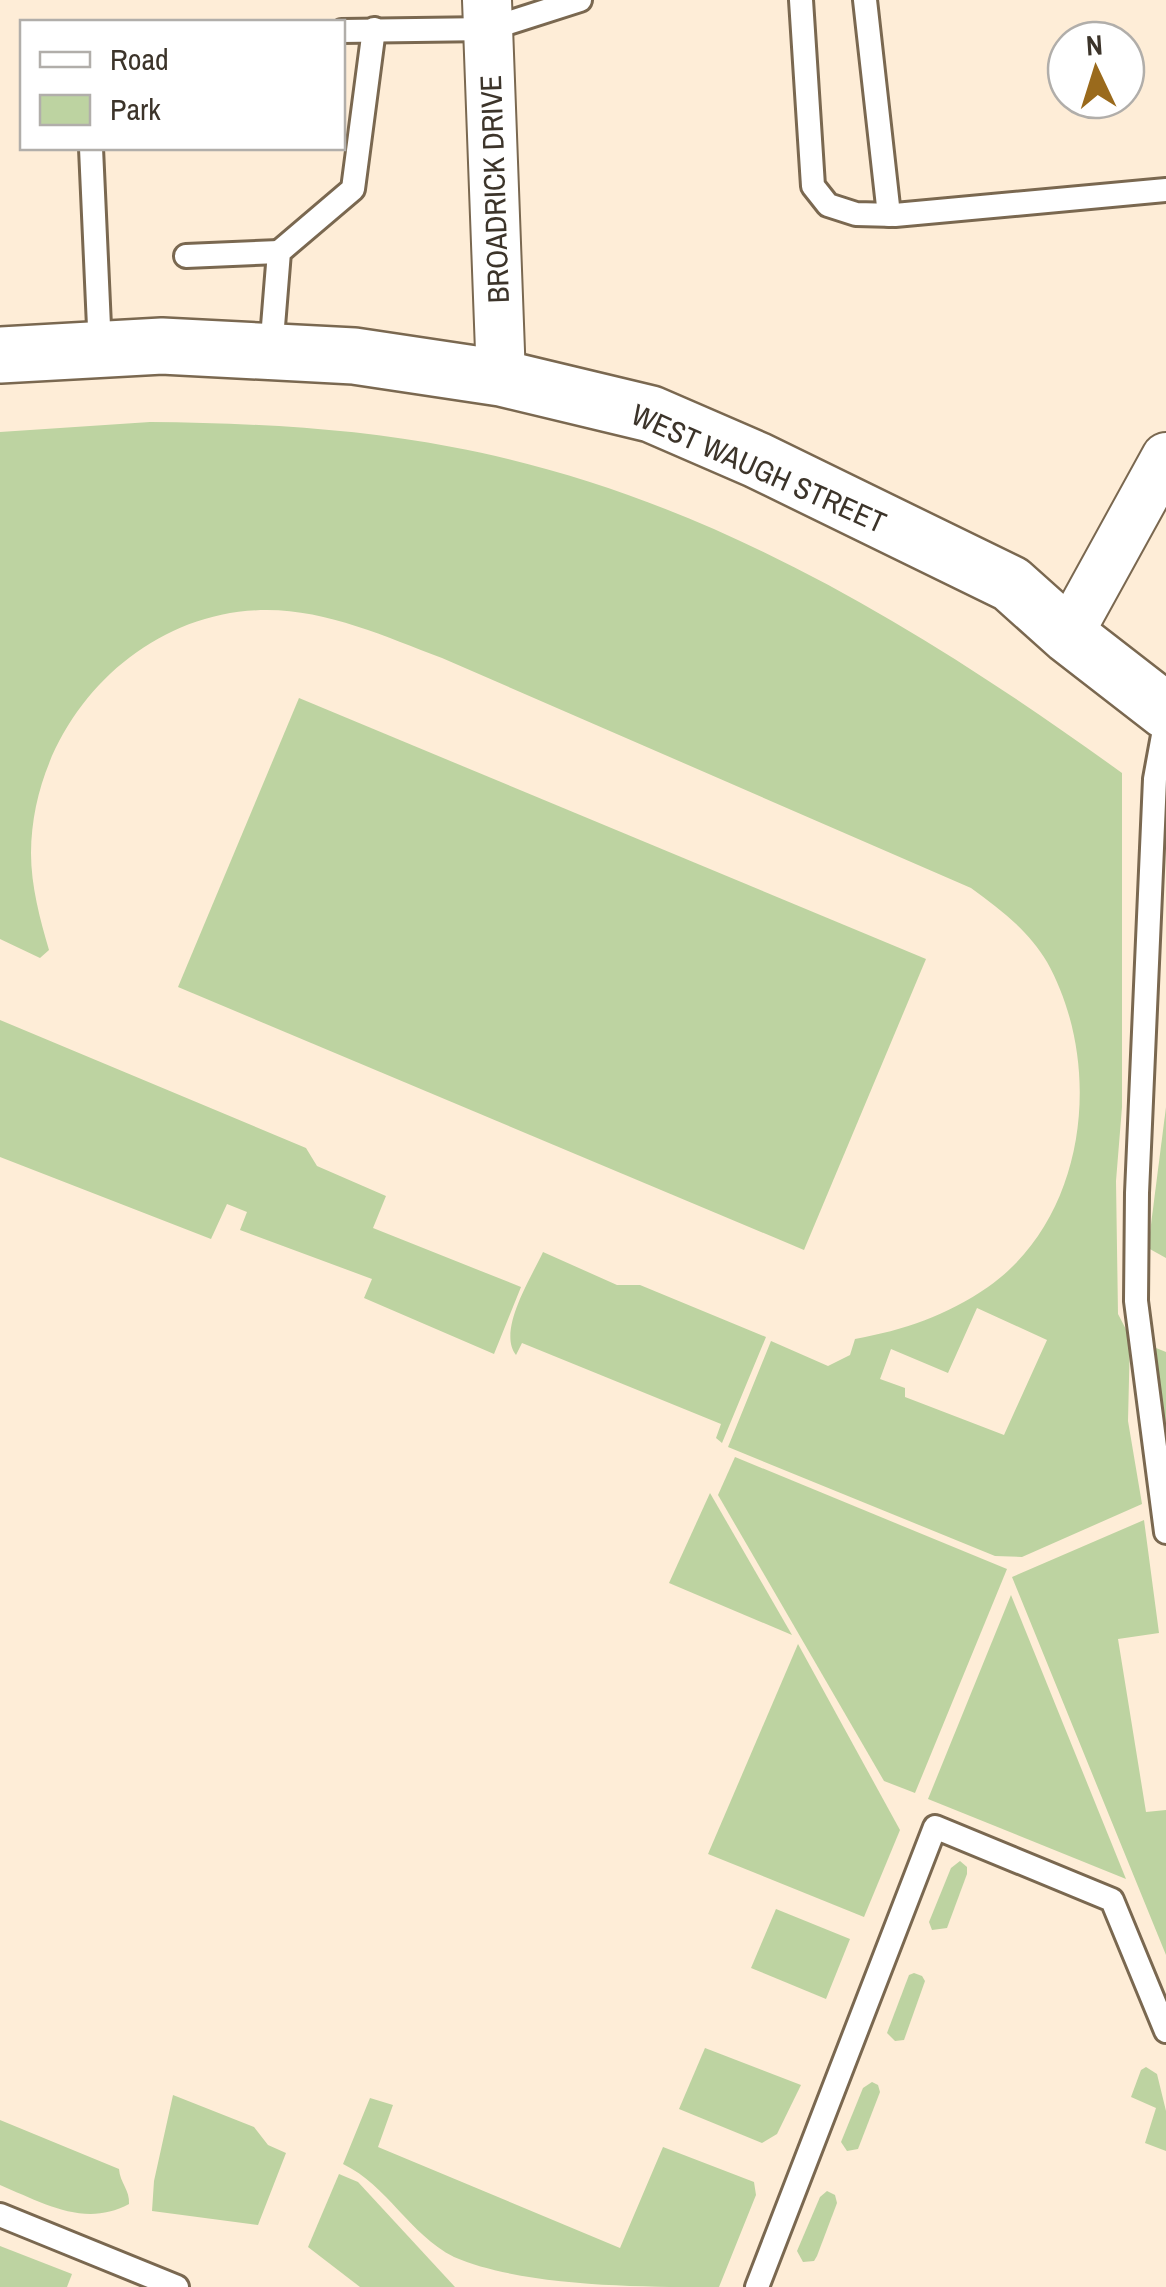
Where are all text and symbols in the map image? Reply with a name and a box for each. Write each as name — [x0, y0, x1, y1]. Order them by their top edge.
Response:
legend — [20, 20, 345, 150]
north arrow — [1046, 20, 1146, 120]
text: N — [1085, 26, 1104, 65]
text: Road — [110, 39, 169, 79]
street label: BROADRICK DRIVE — [470, 74, 518, 304]
text: Park — [110, 89, 161, 129]
street label: WEST WAUGH STREET — [625, 394, 893, 542]

